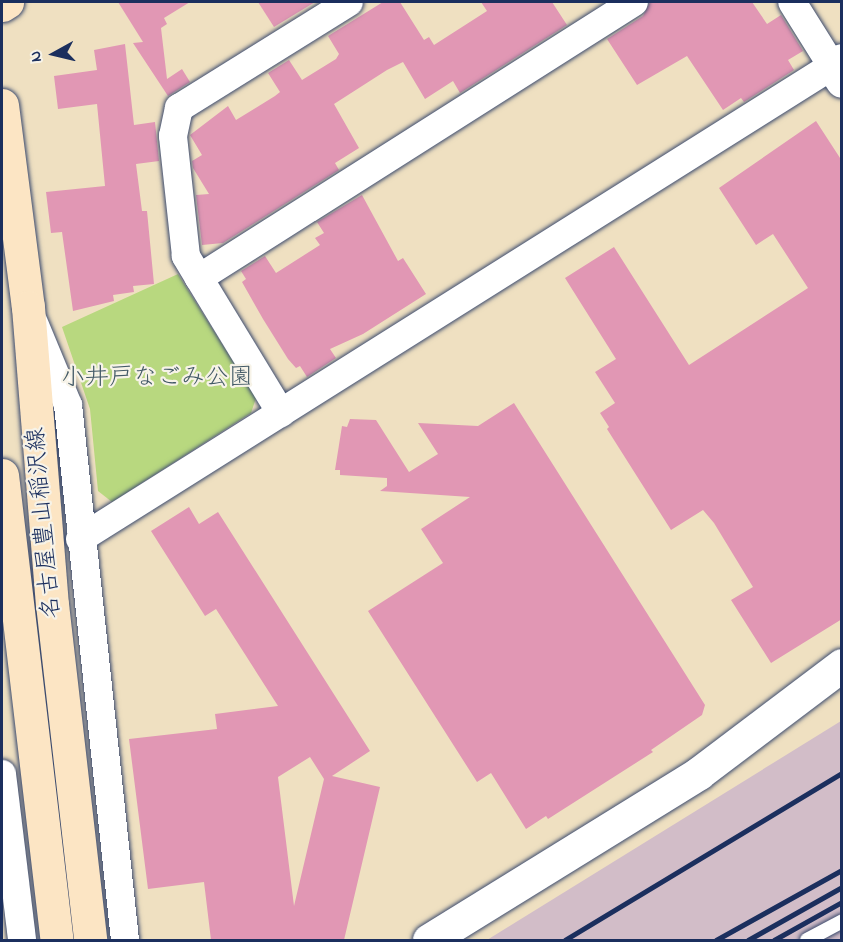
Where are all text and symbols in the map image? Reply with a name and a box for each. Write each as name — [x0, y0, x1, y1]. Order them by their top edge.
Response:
north arrow — [24, 24, 84, 84]
text: N — [24, 49, 49, 64]
park label: 小井戸なごみ公園 — [61, 365, 253, 393]
street label: 名古屋豊山稲沢線 — [22, 426, 68, 620]

